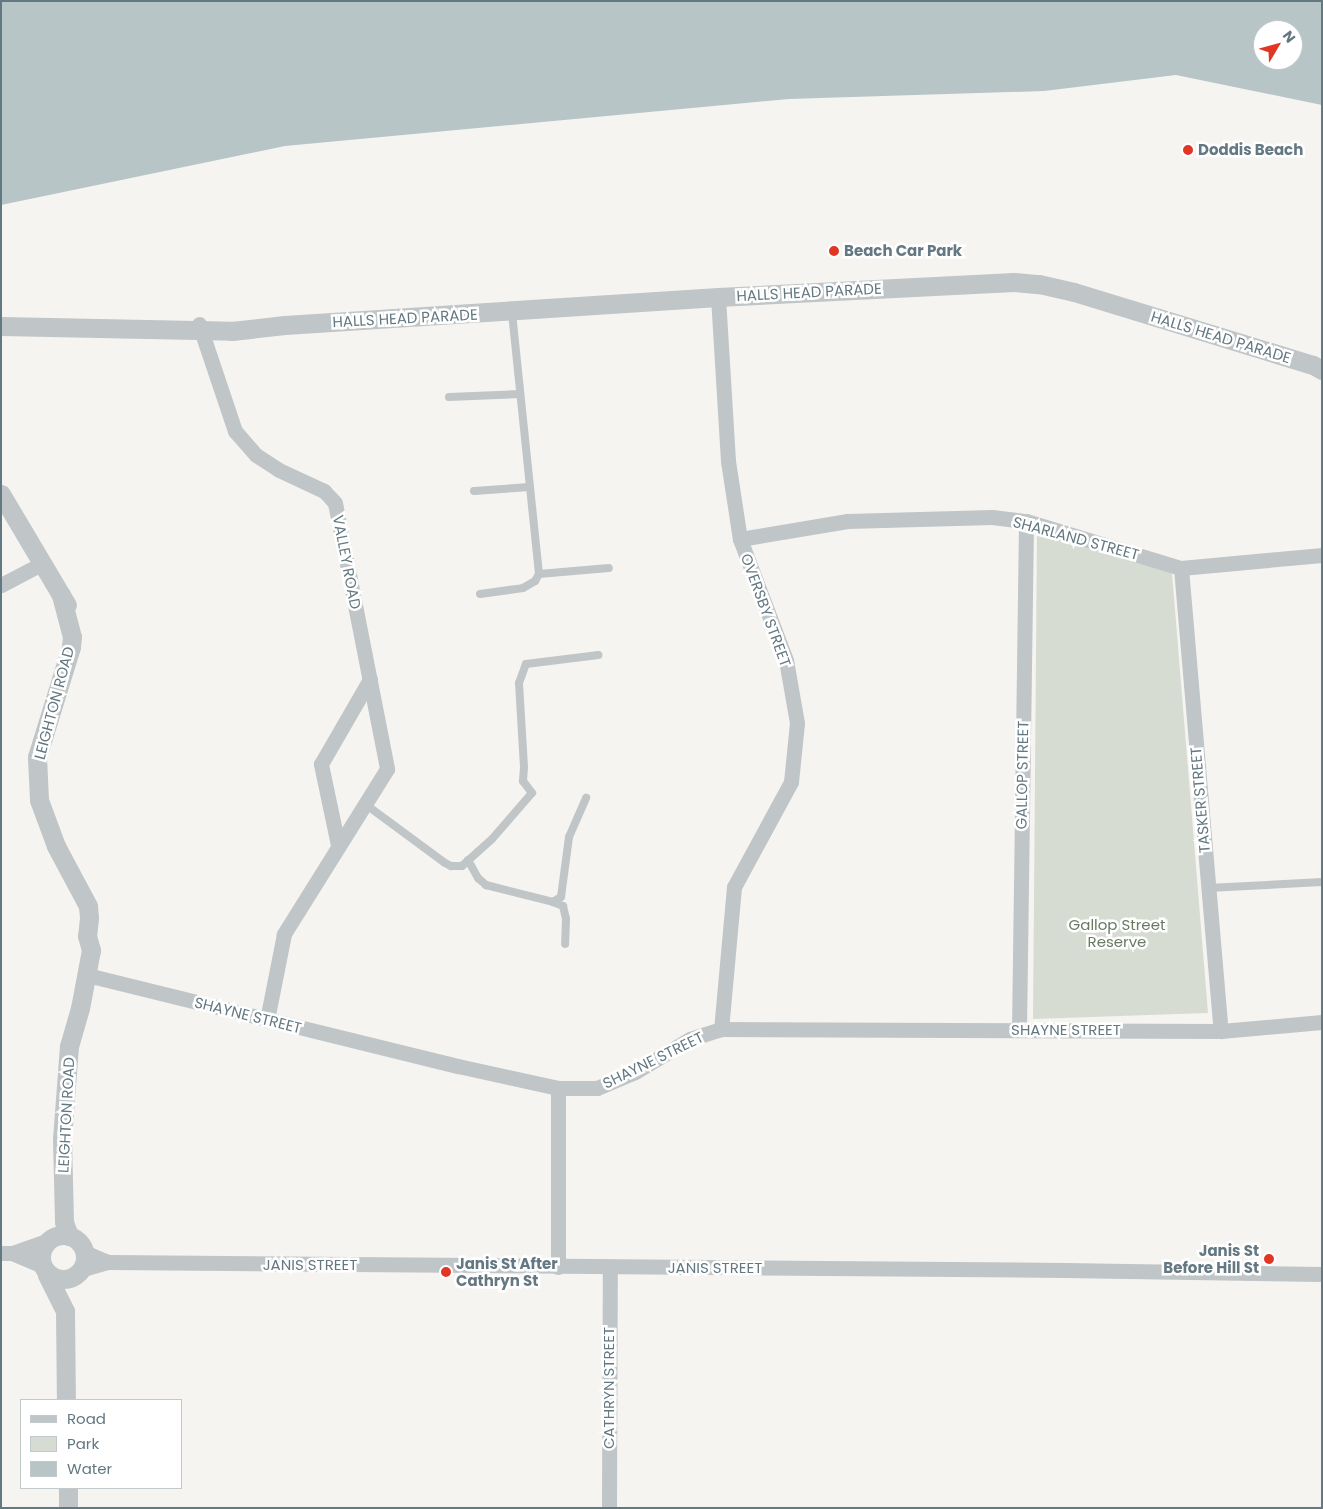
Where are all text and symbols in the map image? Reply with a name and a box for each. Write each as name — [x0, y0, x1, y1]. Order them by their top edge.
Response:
north arrow — [1253, 20, 1303, 70]
text: N — [1278, 26, 1300, 47]
place label: Doddis Beach — [1198, 141, 1303, 159]
marker: Doddis Beach — [1182, 144, 1194, 156]
place label: Beach Car Park — [844, 242, 962, 260]
marker: Beach Car Park — [828, 245, 840, 257]
street label: HALLS HEAD PARADE — [736, 279, 882, 305]
street label: HALLS HEAD PARADE — [332, 305, 478, 331]
street label: HALLS HEAD PARADE — [1149, 307, 1293, 367]
street label: SHARLAND STREET — [1011, 513, 1141, 563]
street label: VALLEY ROAD — [329, 514, 365, 610]
street label: OVERSBY STREET — [737, 551, 795, 669]
street label: LEIGHTON ROAD — [30, 645, 78, 761]
street label: GALLOP STREET — [1012, 720, 1032, 830]
street label: TASKER STREET — [1186, 746, 1214, 854]
park label: Gallop Street Reserve — [1069, 915, 1165, 950]
street label: SHAYNE STREET — [193, 993, 303, 1037]
street label: SHAYNE STREET — [1011, 1021, 1121, 1039]
street label: SHAYNE STREET — [600, 1028, 706, 1092]
street label: LEIGHTON ROAD — [54, 1057, 78, 1173]
place label: Janis St Before Hill St — [1163, 1241, 1259, 1276]
marker: Janis St Before Hill St — [1263, 1253, 1275, 1265]
place label: Janis St After Cathryn St — [456, 1254, 558, 1289]
street label: JANIS STREET — [263, 1256, 357, 1274]
street label: JANIS STREET — [668, 1259, 762, 1277]
marker: Janis St After Cathryn St — [440, 1266, 452, 1278]
street label: CATHRYN STREET — [600, 1327, 618, 1449]
legend — [20, 1399, 182, 1489]
text: Road — [67, 1408, 106, 1429]
text: Park — [67, 1433, 99, 1454]
text: Water — [67, 1458, 112, 1479]

